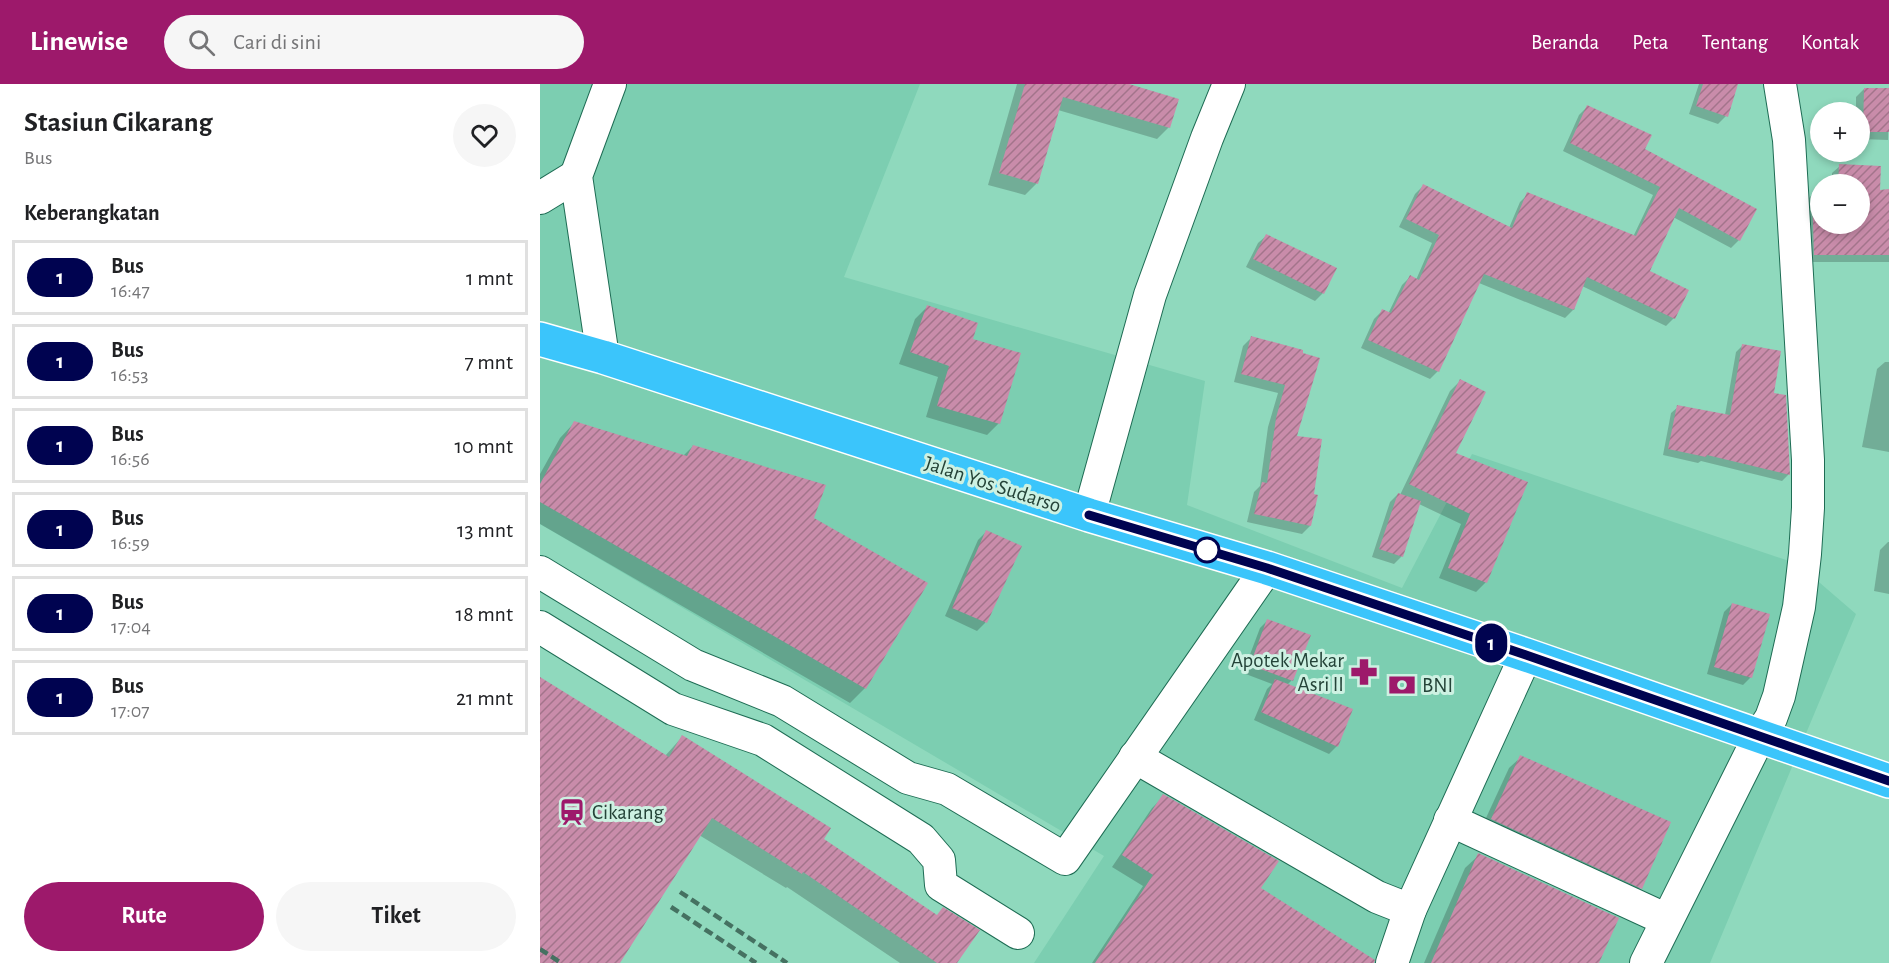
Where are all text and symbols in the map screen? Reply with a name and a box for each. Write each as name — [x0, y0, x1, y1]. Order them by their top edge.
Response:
search box — [164, 15, 584, 69]
icon: search — [185, 26, 218, 59]
text: Linewise — [30, 28, 128, 56]
text: Cari di sini — [233, 31, 321, 53]
text: Beranda — [1531, 32, 1599, 53]
text: Peta — [1632, 32, 1668, 53]
text: Tentang — [1701, 32, 1768, 53]
text: Kontak — [1801, 32, 1859, 53]
map controls — [1810, 102, 1870, 234]
button: + — [1810, 102, 1870, 162]
button: heart — [453, 104, 516, 167]
text: Stasiun Cikarang — [24, 109, 213, 137]
text: Bus — [24, 148, 52, 168]
button: − — [1810, 174, 1870, 234]
text: Keberangkatan — [24, 202, 160, 224]
text: Bus — [111, 255, 144, 277]
text: 1 — [56, 267, 64, 288]
text: 1 mnt — [466, 267, 513, 289]
text: 16:47 — [111, 281, 150, 301]
text: Bus — [111, 339, 144, 361]
text: 1 — [56, 351, 64, 372]
text: 7 mnt — [464, 351, 513, 373]
text: 16:53 — [111, 365, 148, 385]
text: Bus — [111, 423, 144, 445]
text: 1 — [56, 435, 64, 456]
text: 10 mnt — [454, 435, 513, 457]
text: 16:56 — [111, 449, 150, 469]
street label: Jalan Yos Sudarso — [922, 453, 1064, 516]
text: Bus — [111, 507, 144, 529]
text: 1 — [56, 519, 64, 540]
text: 13 mnt — [457, 519, 513, 541]
text: 16:59 — [111, 533, 150, 553]
unlabelled marker — [1194, 537, 1220, 563]
text: Bus — [111, 591, 144, 613]
text: 1 — [56, 603, 64, 624]
text: 18 mnt — [456, 603, 513, 625]
text: 17:04 — [111, 617, 151, 637]
line badge: 1 — [1472, 624, 1510, 662]
text: 1 — [1487, 633, 1495, 654]
place label: Apotek Mekar Asri II — [1231, 650, 1344, 695]
pharmacy icon: Apotek Mekar Asri II — [1349, 657, 1379, 687]
bank icon: BNI — [1387, 670, 1417, 700]
text: Bus — [111, 675, 144, 697]
place label: BNI — [1422, 675, 1453, 696]
text: 1 — [56, 687, 64, 708]
text: 21 mnt — [456, 687, 513, 709]
text: 17:07 — [111, 701, 150, 721]
station icon: Cikarang — [557, 797, 587, 827]
place label: Cikarang — [592, 802, 665, 823]
button: Rute — [24, 882, 264, 951]
button: Tiket — [276, 882, 516, 951]

